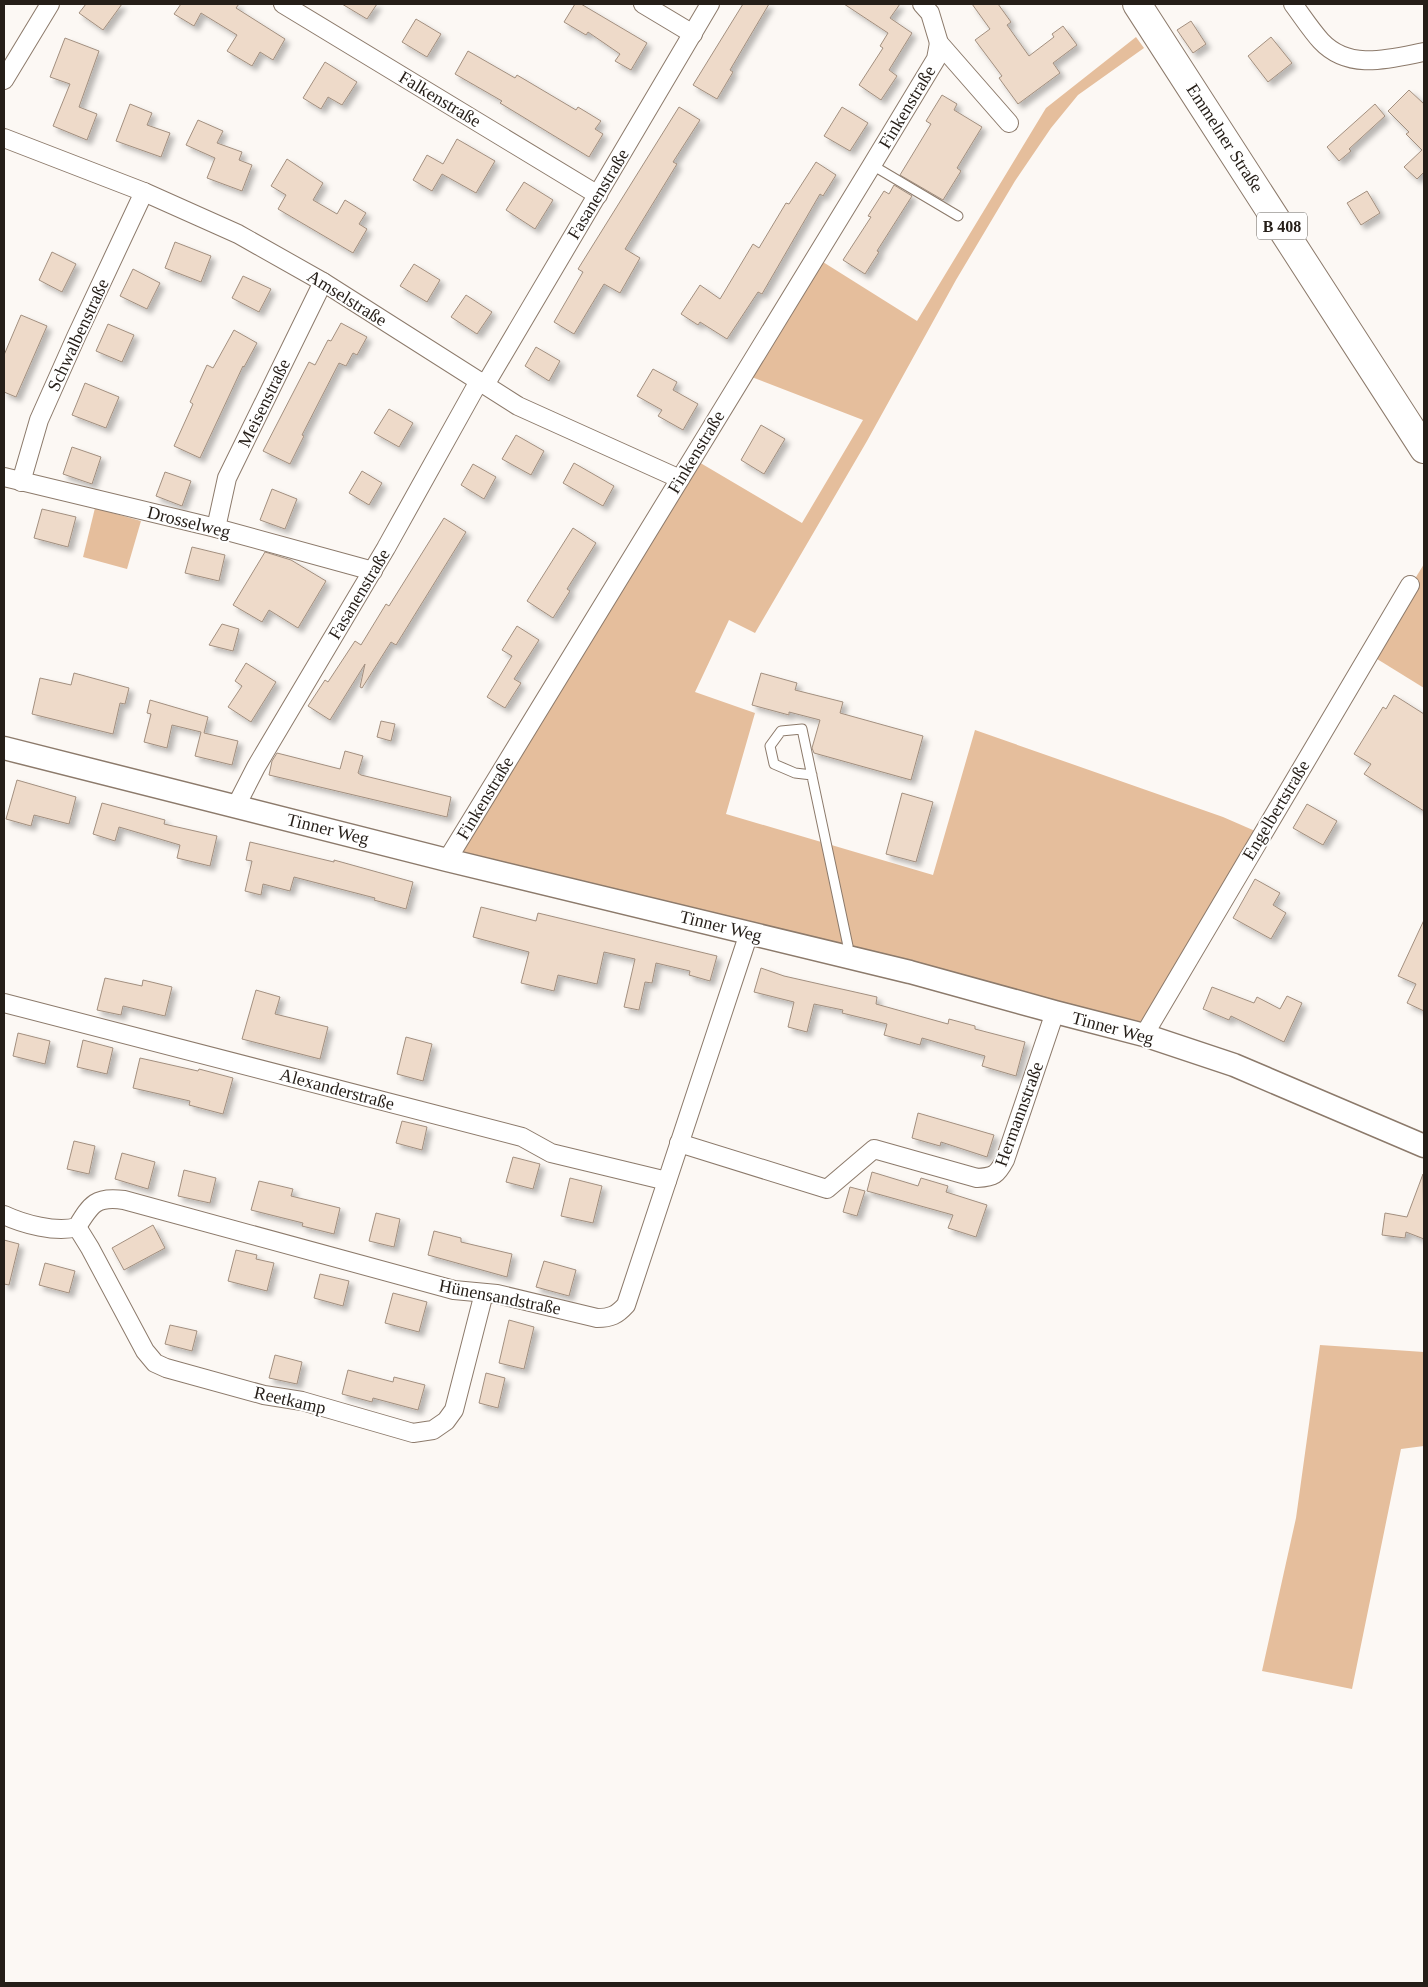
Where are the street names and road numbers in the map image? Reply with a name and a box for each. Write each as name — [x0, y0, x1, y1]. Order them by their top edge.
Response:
street label: Finkenstraße — [874, 62, 940, 152]
street label: Falkenstraße — [395, 67, 485, 131]
street label: Emmelner Straße — [1182, 80, 1268, 196]
street label: Fasanenstraße — [563, 145, 633, 243]
road number: B 408 — [1257, 212, 1307, 240]
street label: Amselstraße — [304, 266, 390, 330]
street label: Schwalbenstraße — [43, 276, 113, 394]
street label: Meisenstraße — [234, 355, 294, 451]
street label: Finkenstraße — [663, 407, 729, 497]
street label: Drosselweg — [145, 502, 233, 542]
street label: Fasanenstraße — [324, 545, 394, 643]
street label: Finkenstraße — [452, 753, 518, 843]
street label: Engelbertstraße — [1238, 756, 1314, 864]
street label: Tinner Weg — [285, 809, 371, 849]
street label: Tinner Weg — [678, 906, 764, 946]
street label: Tinner Weg — [1070, 1007, 1156, 1049]
street label: Hermannstraße — [991, 1059, 1047, 1169]
street label: Alexanderstraße — [277, 1064, 397, 1114]
street label: Hünensandstraße — [437, 1275, 563, 1319]
street label: Reetkamp — [252, 1382, 328, 1418]

